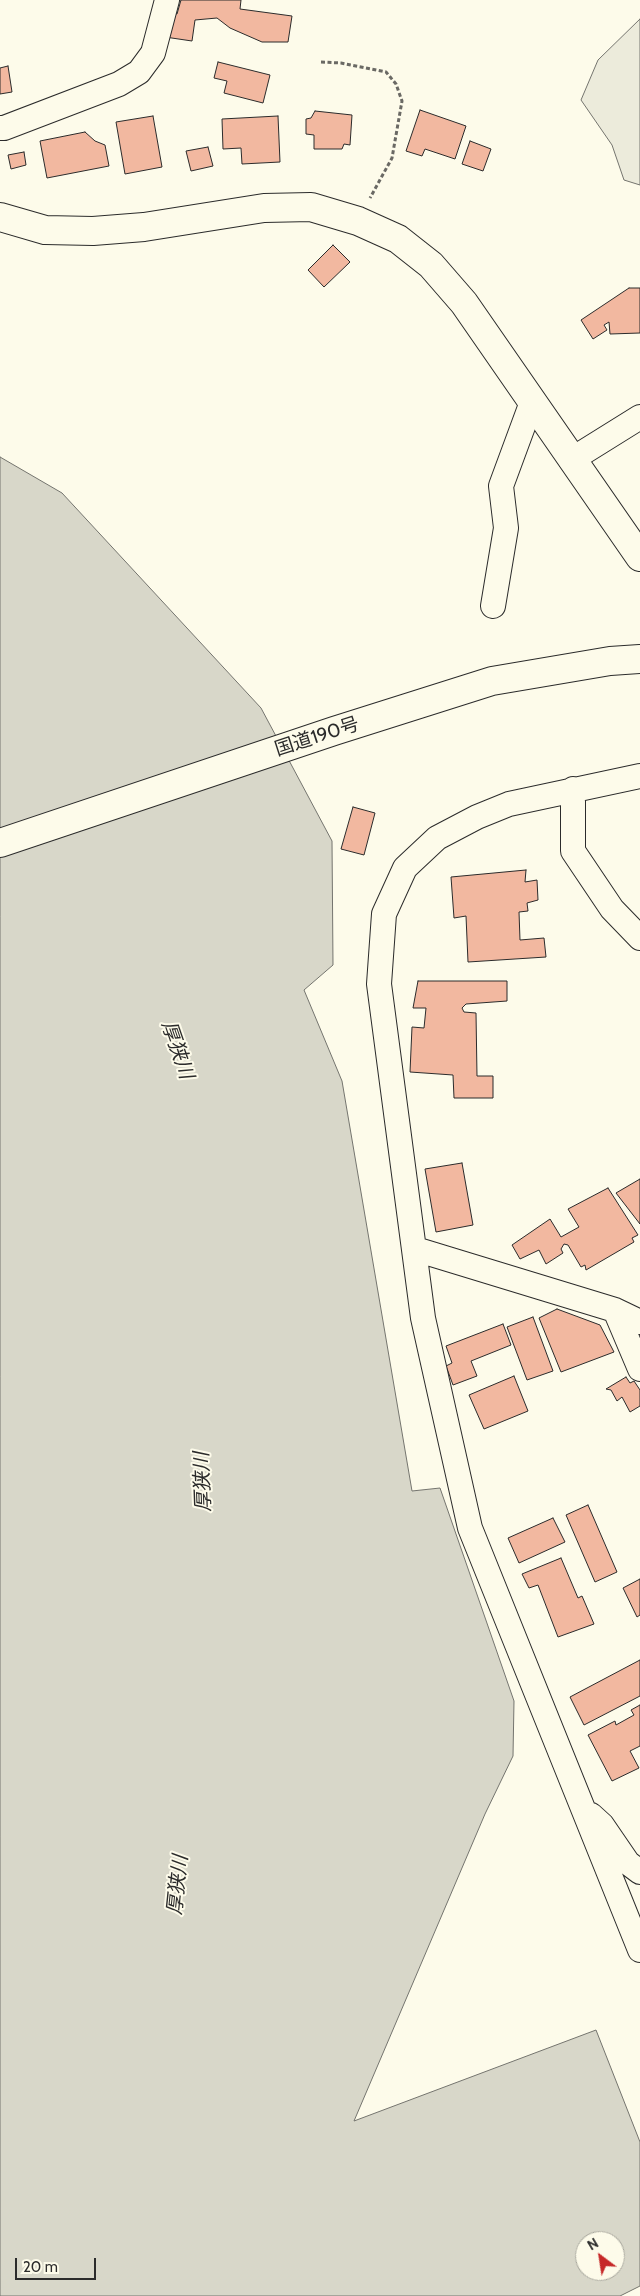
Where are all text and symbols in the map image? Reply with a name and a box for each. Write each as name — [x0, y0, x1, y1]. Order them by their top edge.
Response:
street label: 国道190号 — [272, 713, 362, 761]
water label: 厚狭川 — [156, 1018, 198, 1082]
water label: 厚狭川 — [190, 1452, 216, 1512]
water label: 厚狭川 — [163, 1854, 193, 1916]
north arrow — [575, 2231, 625, 2281]
text: N — [584, 2234, 602, 2254]
scale bar — [18, 2248, 99, 2280]
text: 20 m — [23, 2258, 58, 2276]

